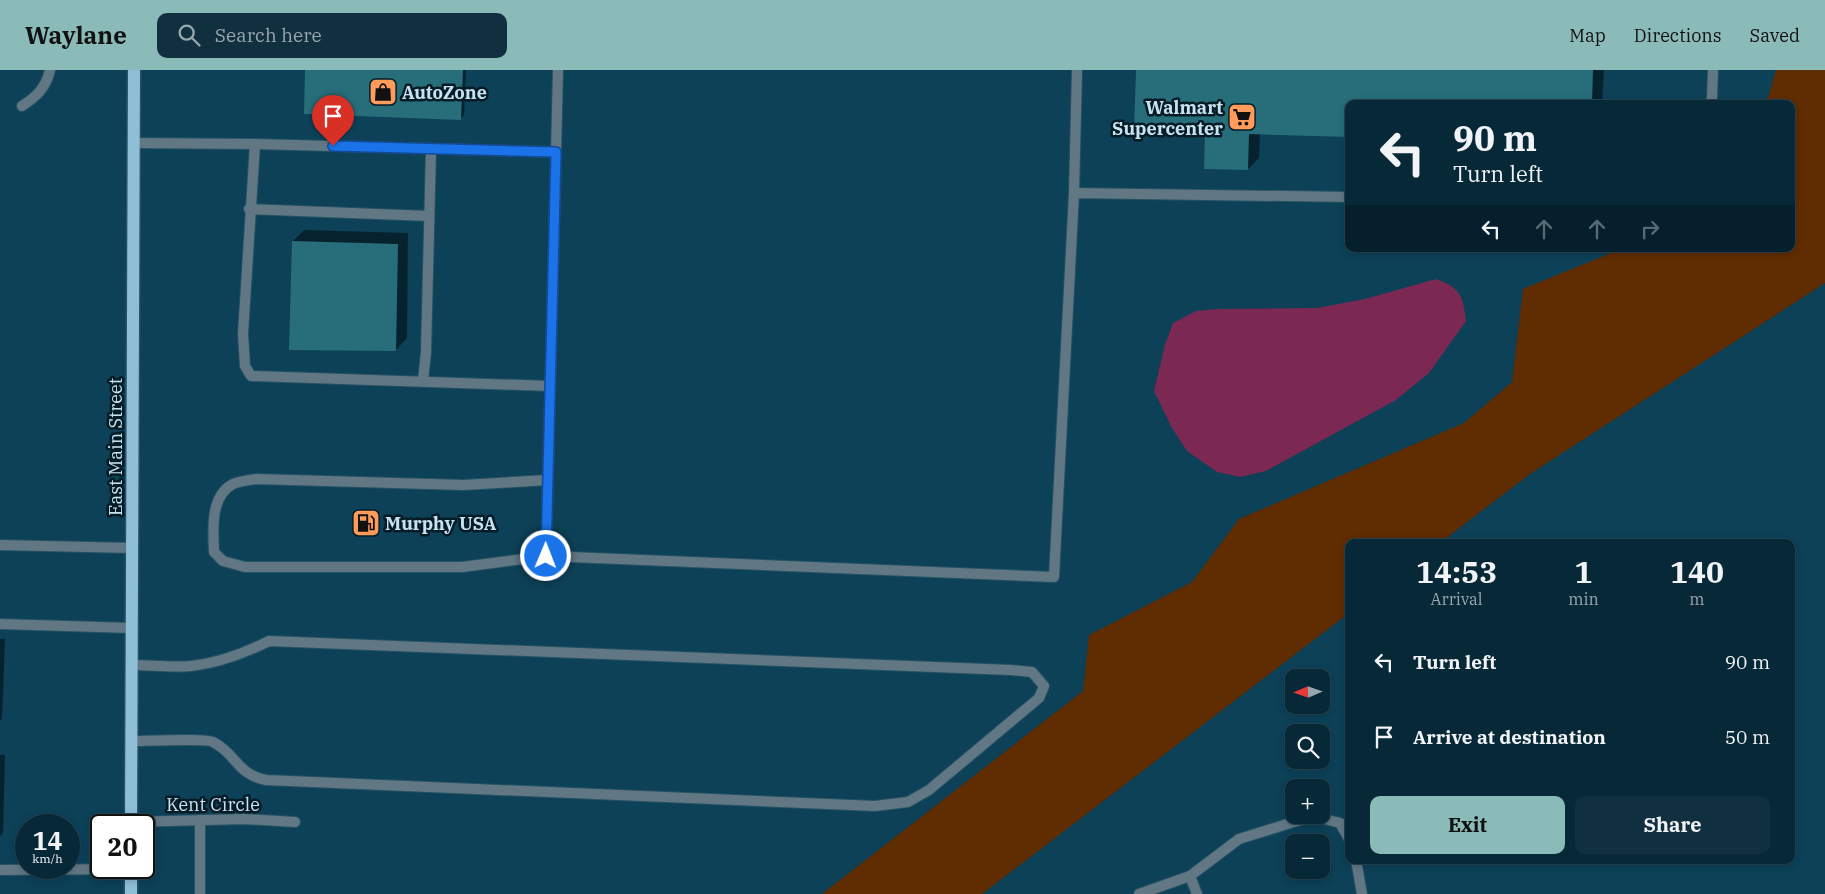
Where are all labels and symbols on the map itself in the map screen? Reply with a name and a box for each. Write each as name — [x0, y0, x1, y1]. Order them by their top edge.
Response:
shop icon: AutoZone — [368, 77, 398, 107]
place label: AutoZone — [402, 81, 487, 104]
pin — [312, 95, 354, 146]
place label: Walmart Supercenter — [1112, 96, 1223, 140]
supermarket icon: Walmart Supercenter — [1227, 102, 1257, 132]
street label: East Main Street — [104, 378, 127, 516]
fuel station icon: Murphy USA — [351, 508, 381, 538]
place label: Murphy USA — [385, 512, 497, 535]
position arrow — [519, 529, 571, 581]
north arrow — [1285, 669, 1330, 714]
street label: Kent Circle — [166, 793, 260, 816]
speed limit sign: 20 — [90, 814, 155, 879]

